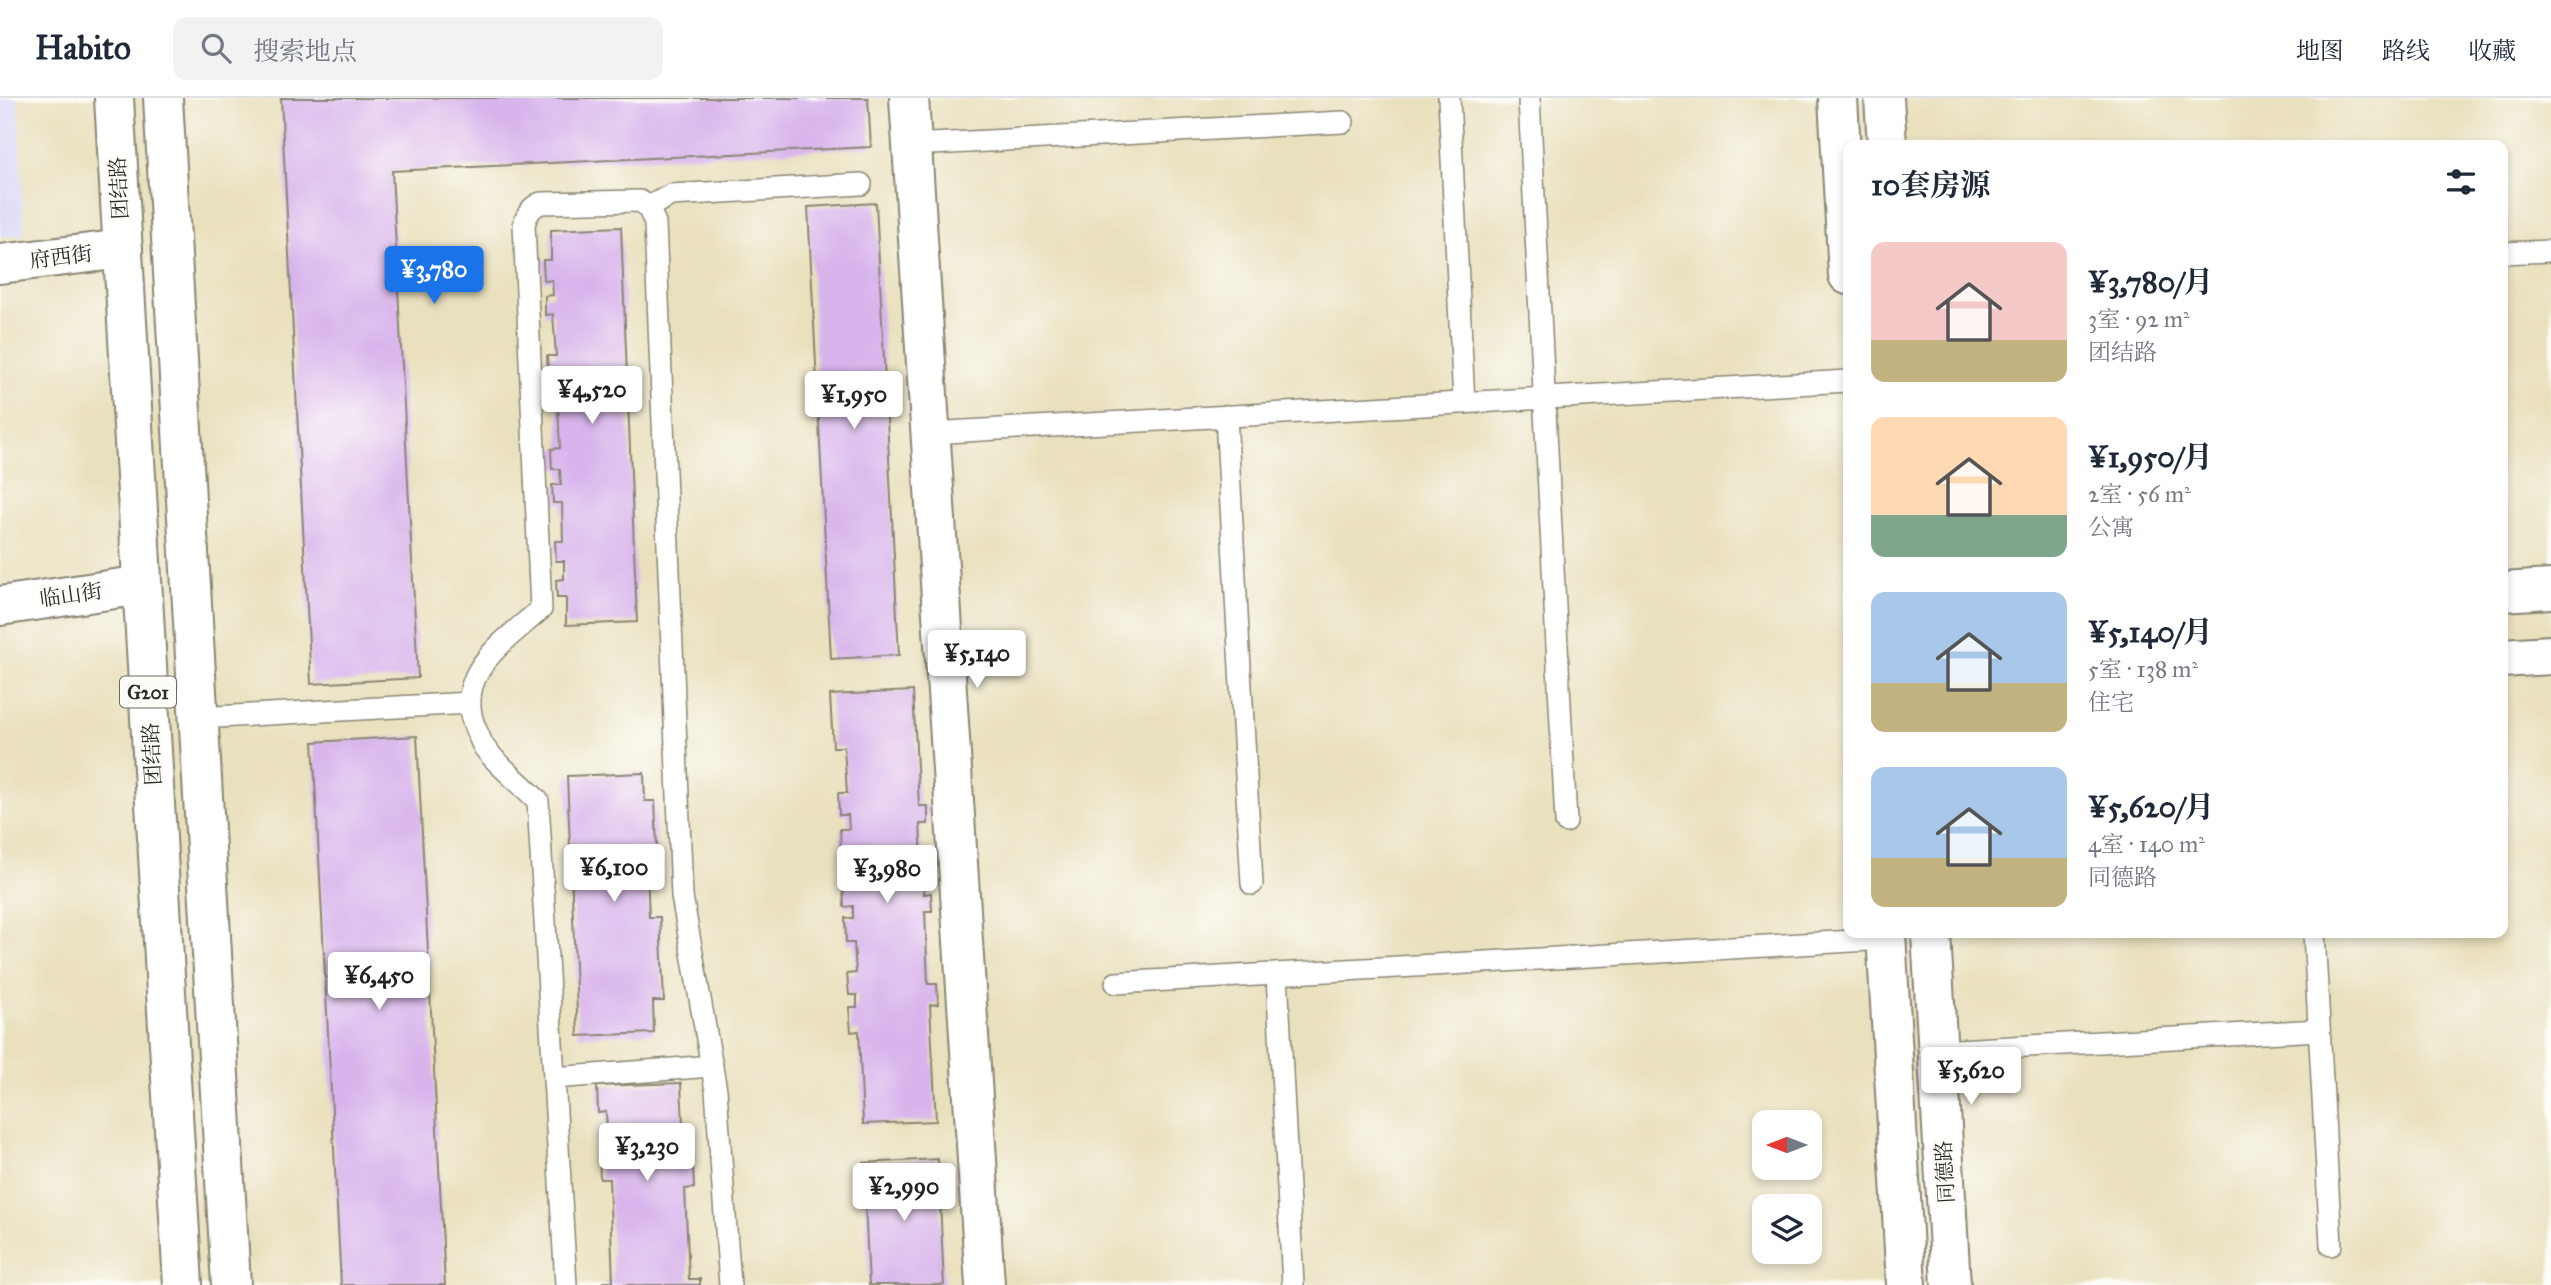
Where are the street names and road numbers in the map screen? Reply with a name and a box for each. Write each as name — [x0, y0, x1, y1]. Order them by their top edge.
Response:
street label: 团结路 — [104, 156, 134, 220]
street label: 府西街 — [28, 240, 94, 274]
street label: 临山街 — [38, 578, 104, 612]
road number: G201 — [120, 677, 176, 708]
street label: 团结路 — [137, 722, 167, 786]
street label: 同德路 — [1930, 1140, 1960, 1204]

